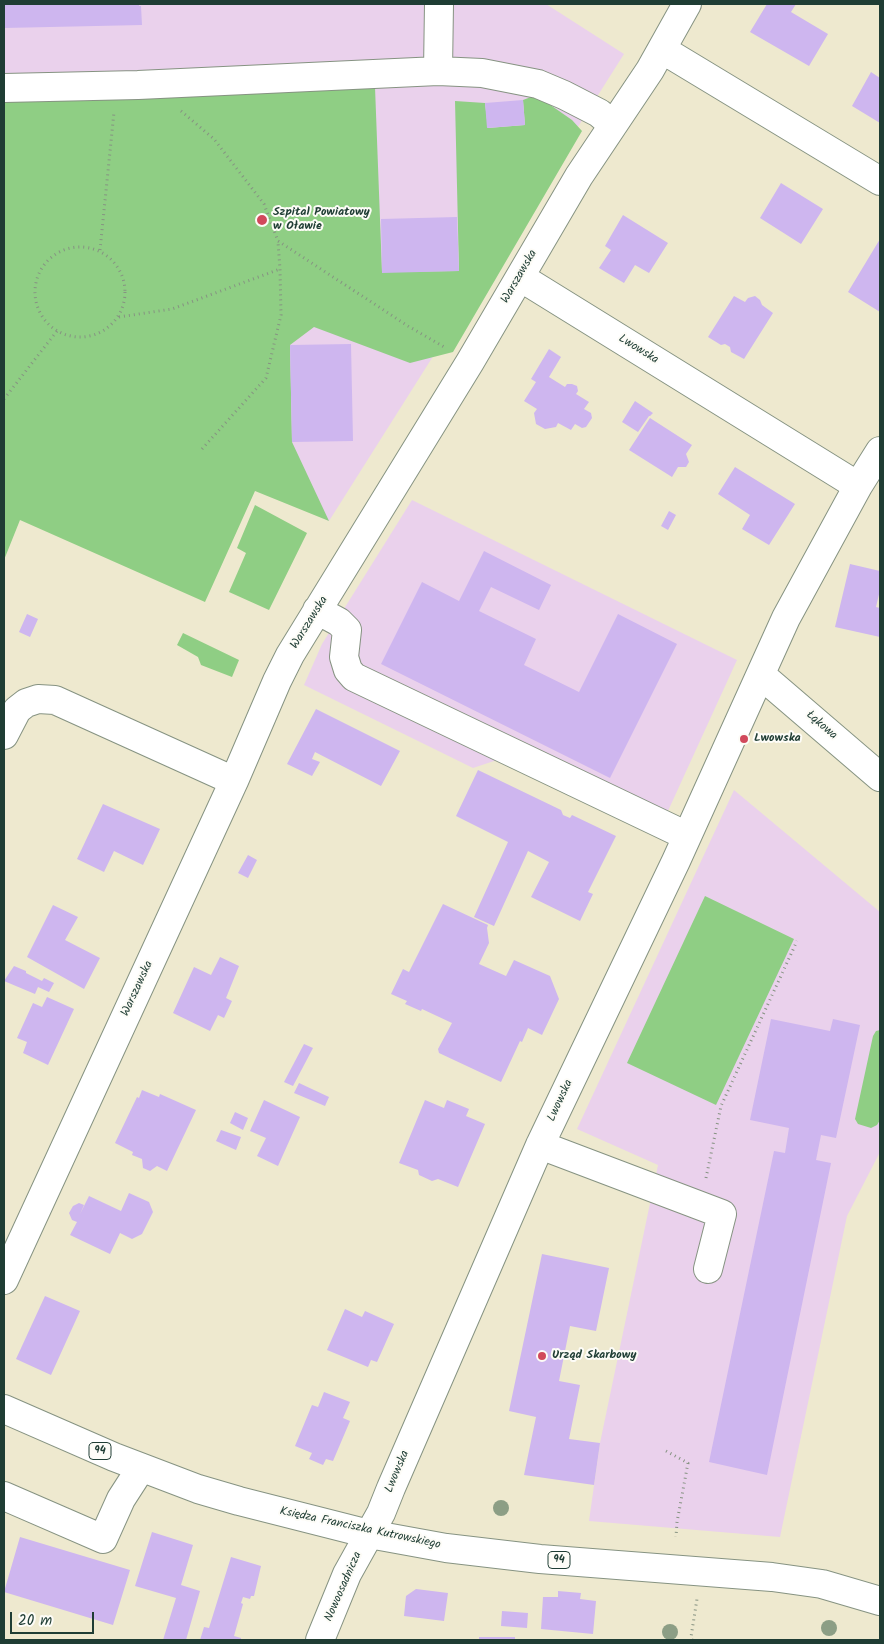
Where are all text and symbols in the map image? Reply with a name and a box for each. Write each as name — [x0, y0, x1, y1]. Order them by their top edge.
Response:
place label: Szpital Powiatowy w Oławie — [273, 206, 370, 234]
marker: Szpital Powiatowy w Oławie — [255, 213, 269, 227]
street label: Warszawska — [499, 248, 541, 306]
street label: Lwowska — [615, 332, 661, 368]
street label: Warszawska — [288, 594, 332, 652]
street label: Łąkowa — [802, 709, 840, 743]
place label: Lwowska — [754, 732, 801, 746]
marker: Lwowska — [738, 733, 750, 745]
street label: Warszawska — [119, 959, 157, 1019]
street label: Lwowska — [545, 1078, 577, 1124]
place label: Urząd Skarbowy — [552, 1349, 637, 1363]
marker: Urząd Skarbowy — [536, 1350, 548, 1362]
road number: 94 — [89, 1442, 111, 1460]
street label: Lwowska — [383, 1449, 413, 1495]
street label: Księdza Franciszka Kutrowskiego — [278, 1505, 442, 1553]
street label: Nowoosadnicza — [322, 1550, 366, 1624]
road number: 94 — [548, 1552, 570, 1568]
scale bar — [12, 1602, 96, 1634]
text: 20 m — [18, 1609, 52, 1633]

